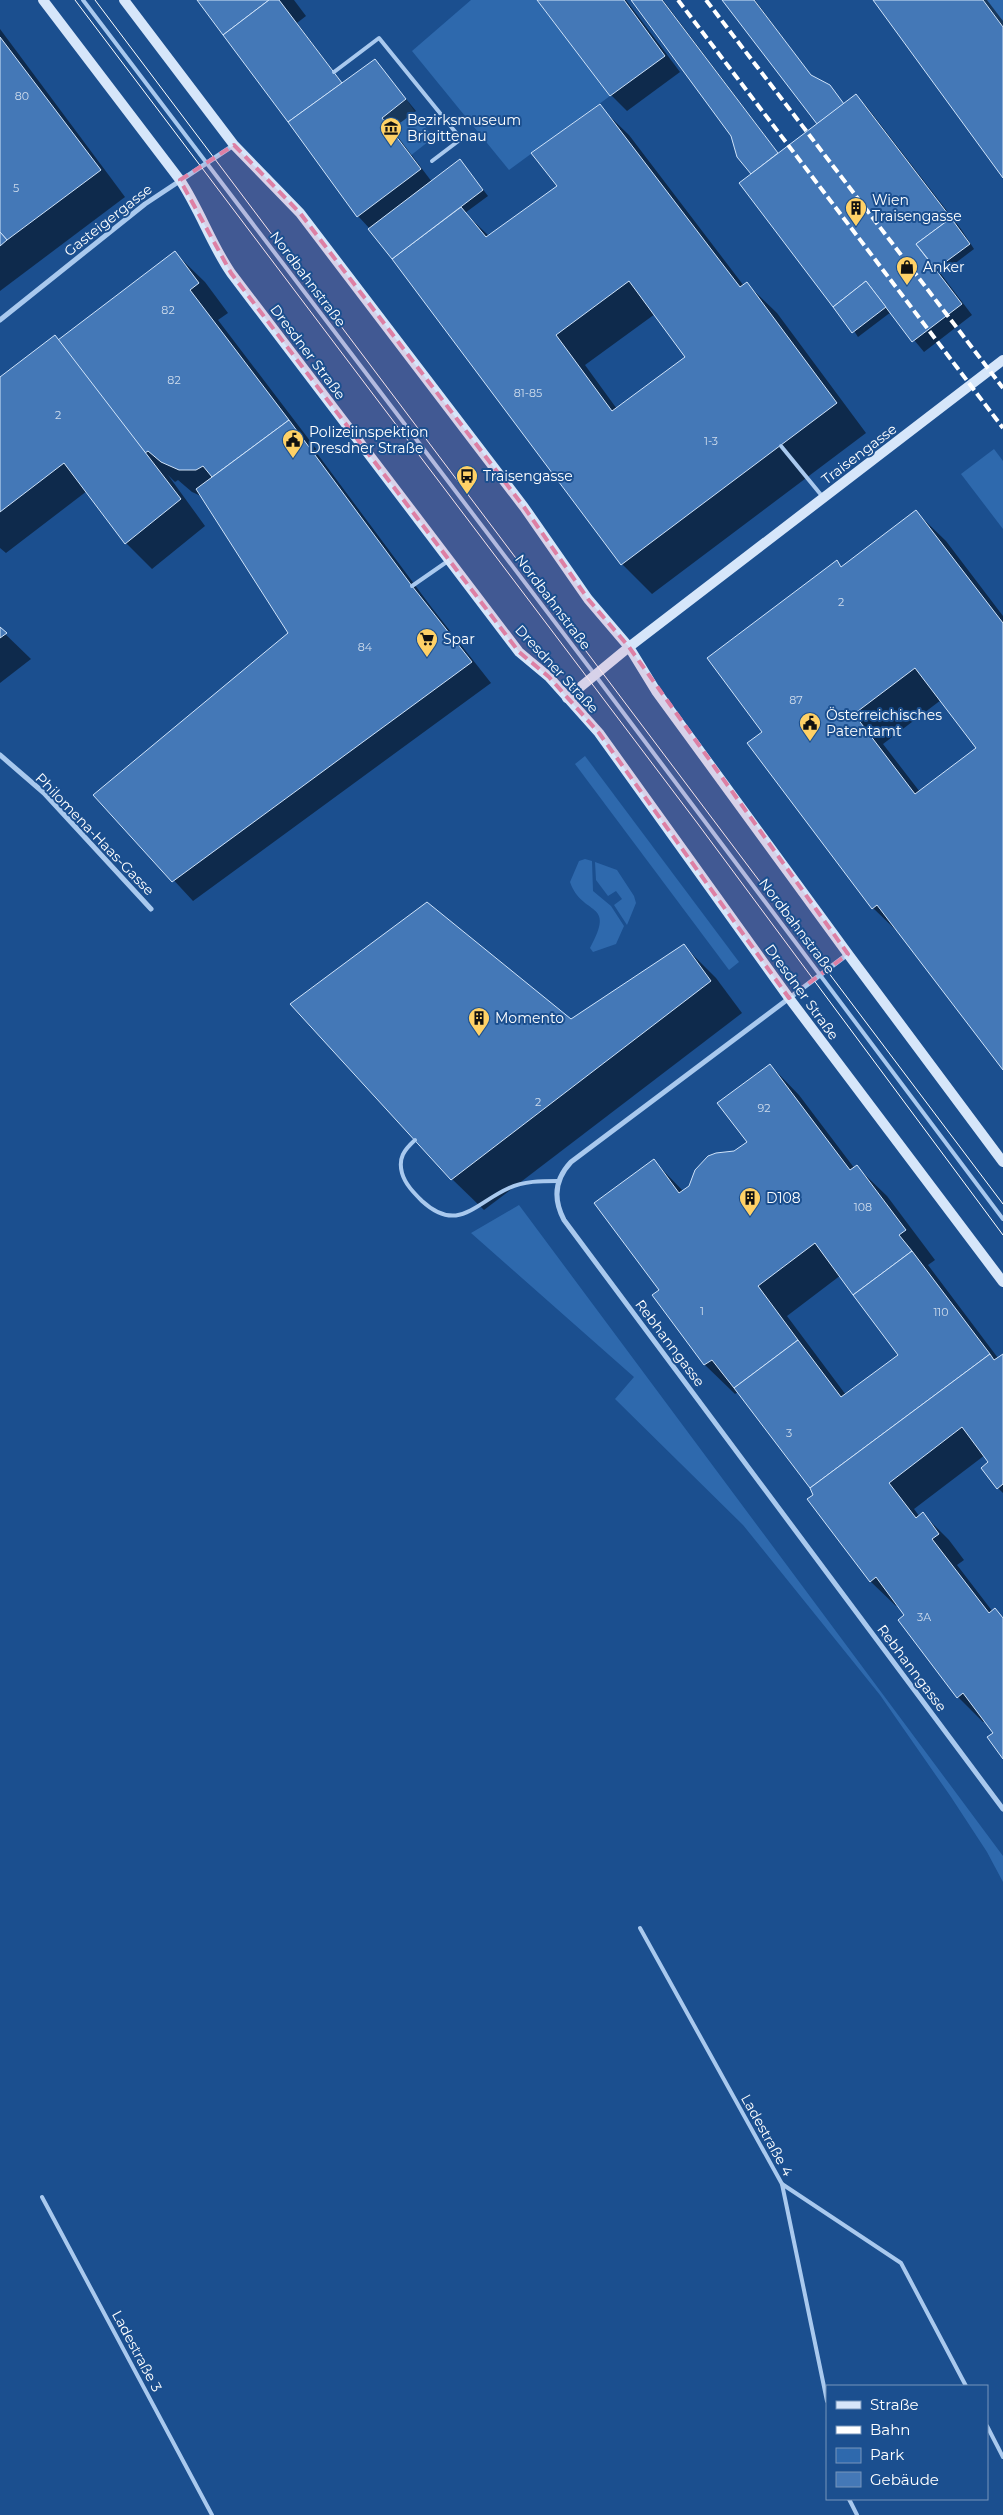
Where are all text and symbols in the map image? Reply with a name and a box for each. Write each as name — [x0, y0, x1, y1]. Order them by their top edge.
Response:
house number: 80 — [15, 89, 29, 103]
place label: Bezirksmuseum Brigittenau — [407, 111, 521, 145]
museum icon: Bezirksmuseum Brigittenau — [379, 116, 403, 147]
street label: Gasteigergasse — [60, 180, 156, 260]
house number: 5 — [13, 181, 19, 195]
place label: Wien Traisengasse — [872, 191, 962, 225]
building icon: Wien Traisengasse — [844, 196, 868, 227]
street label: Nordbahnstraße — [266, 228, 350, 330]
shop icon: Anker — [895, 255, 919, 286]
place label: Anker — [923, 258, 965, 276]
street label: Dresdner Straße — [266, 301, 350, 403]
house number: 82 — [161, 303, 175, 317]
house number: 82 — [167, 373, 181, 387]
house number: 81-85 — [514, 386, 542, 400]
house number: 2 — [55, 408, 61, 422]
street label: Traisengasse — [818, 420, 900, 488]
place label: Polizeiinspektion Dresdner Straße — [309, 423, 429, 457]
public building icon: Polizeiinspektion Dresdner Straße — [281, 428, 305, 459]
house number: 1-3 — [704, 434, 718, 448]
bus stop icon: Traisengasse — [455, 464, 479, 495]
place label: Traisengasse — [483, 467, 573, 485]
street label: Nordbahnstraße — [511, 551, 595, 653]
house number: 2 — [838, 595, 844, 609]
street label: Dresdner Straße — [511, 621, 603, 717]
supermarket icon: Spar — [415, 627, 439, 658]
place label: Spar — [443, 630, 475, 648]
house number: 84 — [358, 640, 373, 654]
house number: 87 — [789, 693, 803, 707]
place label: Österreichisches Patentamt — [826, 706, 942, 740]
public building icon: Österreichisches Patentamt — [798, 711, 822, 742]
street label: Philomena-Haas-Gasse — [32, 769, 158, 899]
street label: Nordbahnstraße — [755, 875, 839, 977]
street label: Dresdner Straße — [761, 940, 843, 1044]
building icon: Momento — [467, 1006, 491, 1037]
place label: Momento — [495, 1009, 564, 1027]
house number: 2 — [535, 1095, 541, 1109]
house number: 92 — [758, 1101, 770, 1115]
building icon: D108 — [738, 1186, 762, 1217]
place label: D108 — [766, 1189, 801, 1207]
house number: 108 — [854, 1200, 872, 1214]
street label: Rebhanngasse — [631, 1296, 709, 1390]
house number: 1 — [700, 1304, 704, 1318]
house number: 110 — [933, 1305, 949, 1319]
house number: 3 — [786, 1426, 792, 1440]
house number: 3A — [917, 1610, 931, 1624]
street label: Rebhanngasse — [873, 1621, 951, 1715]
street label: Ladestraße 4 — [737, 2091, 797, 2180]
street label: Ladestraße 3 — [108, 2307, 166, 2395]
legend — [826, 2385, 988, 2500]
text: Straße — [870, 2395, 919, 2414]
text: Bahn — [870, 2420, 910, 2439]
text: Park — [870, 2445, 904, 2464]
text: Gebäude — [870, 2470, 939, 2489]

